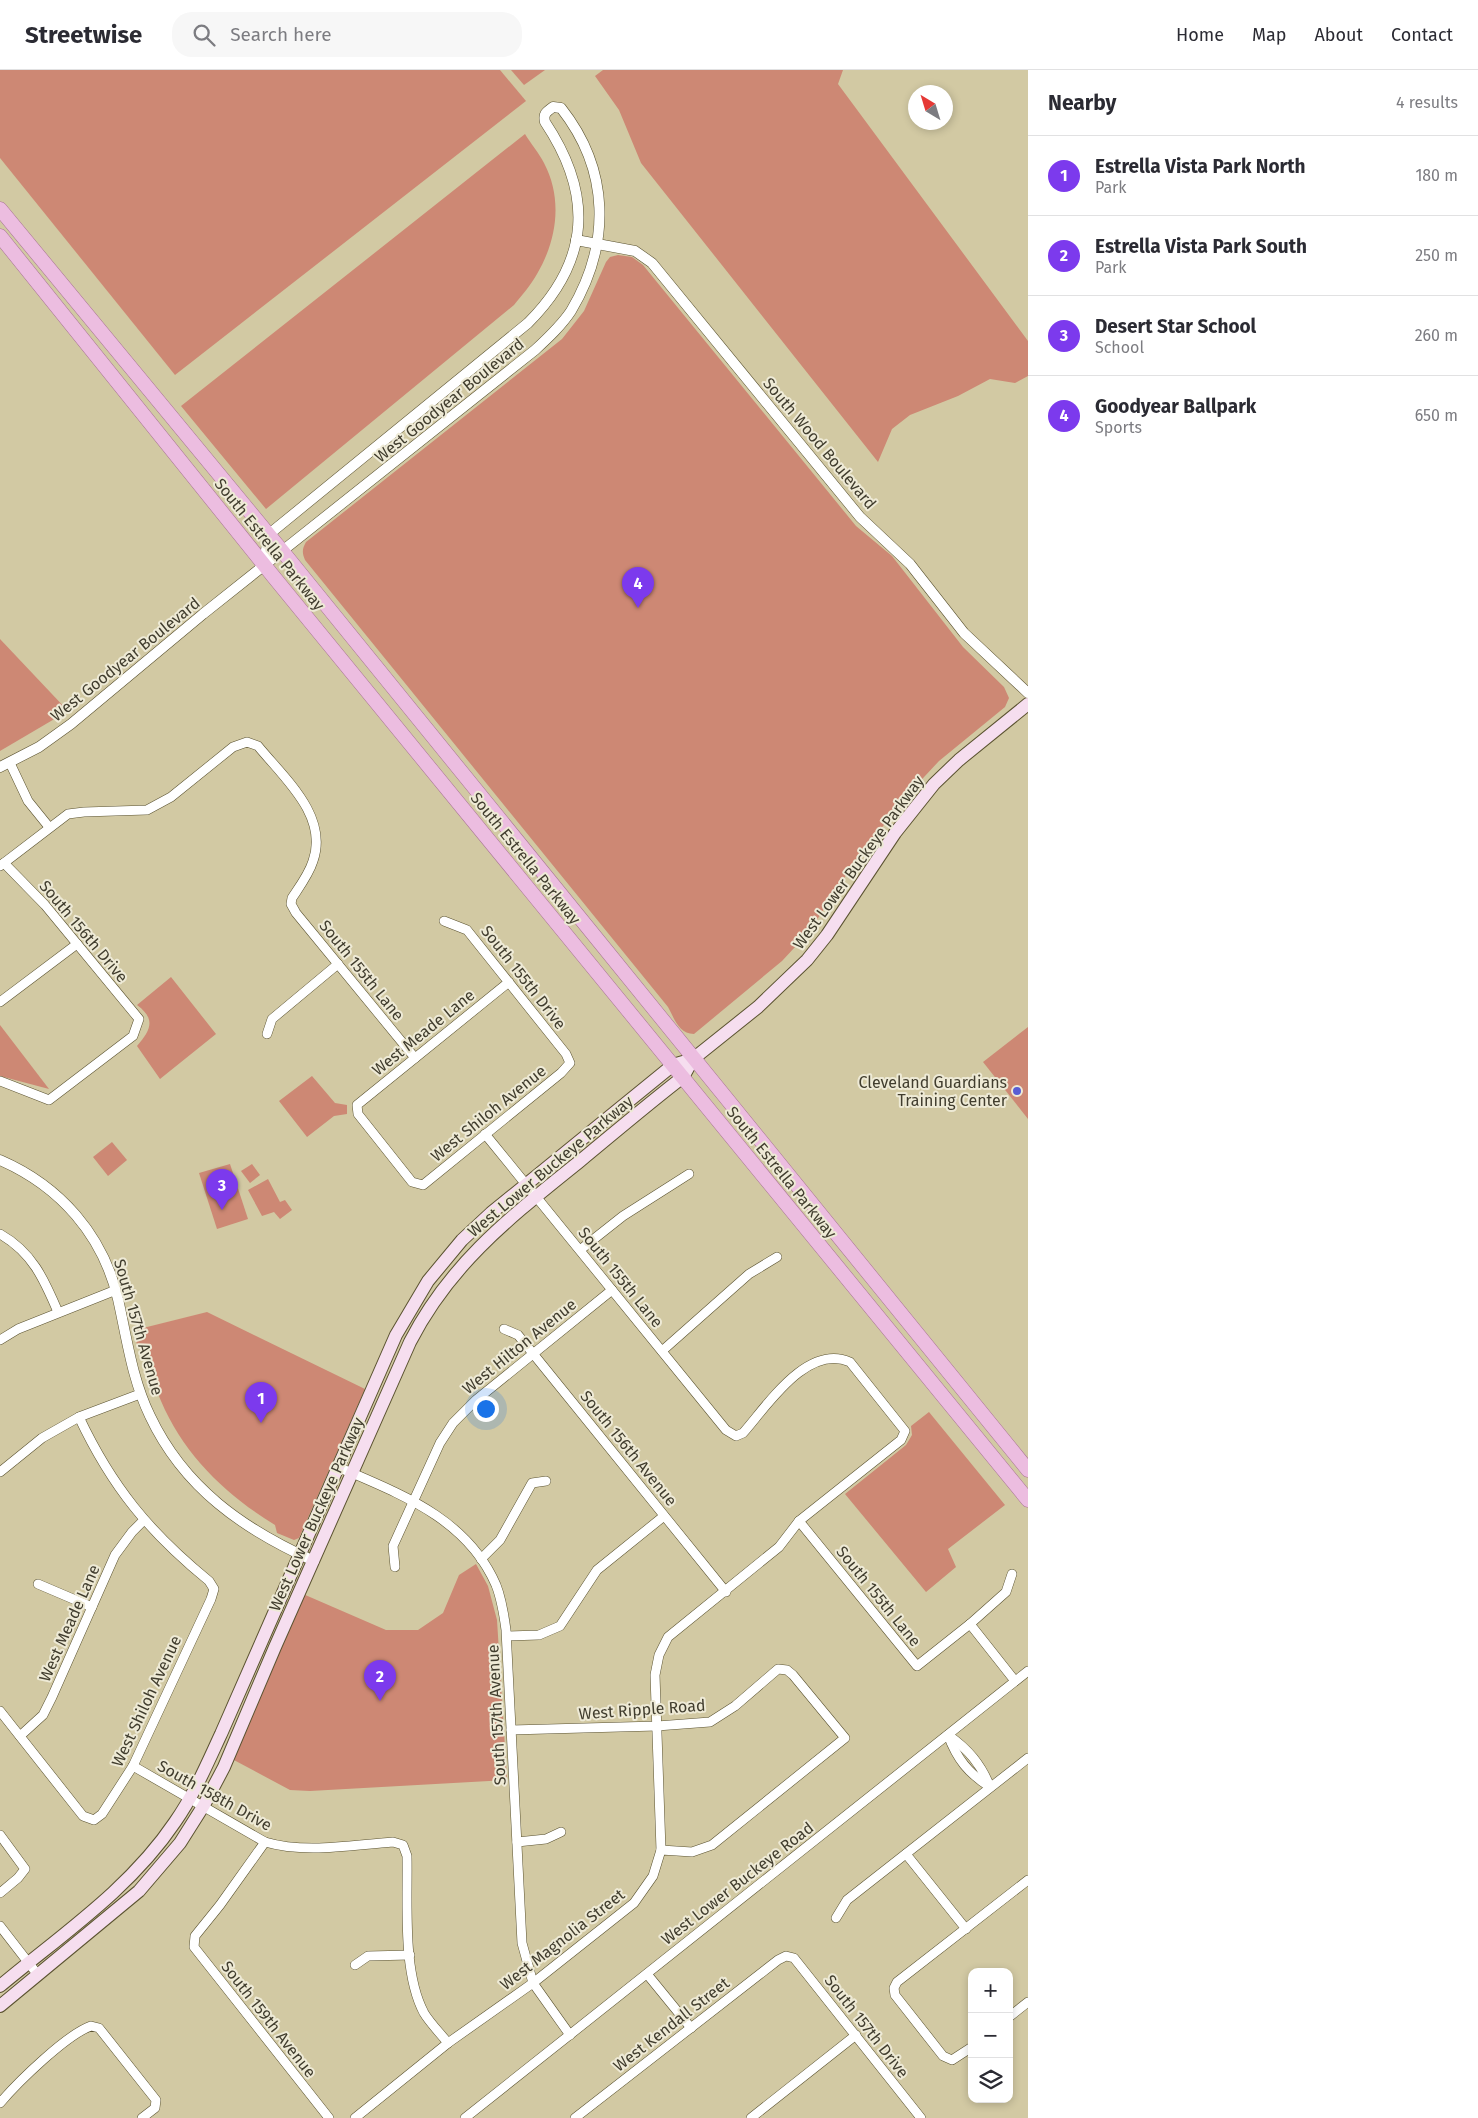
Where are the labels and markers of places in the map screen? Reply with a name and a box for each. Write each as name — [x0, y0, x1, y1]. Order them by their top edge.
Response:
pin: 4 — [622, 567, 654, 608]
place label: Cleveland Guardians Training Center — [858, 1073, 1008, 1110]
marker: Cleveland Guardians Training Center — [1011, 1085, 1023, 1097]
pin: 3 — [206, 1169, 238, 1210]
pin: 1 — [245, 1382, 277, 1423]
pin: 2 — [364, 1660, 396, 1701]

